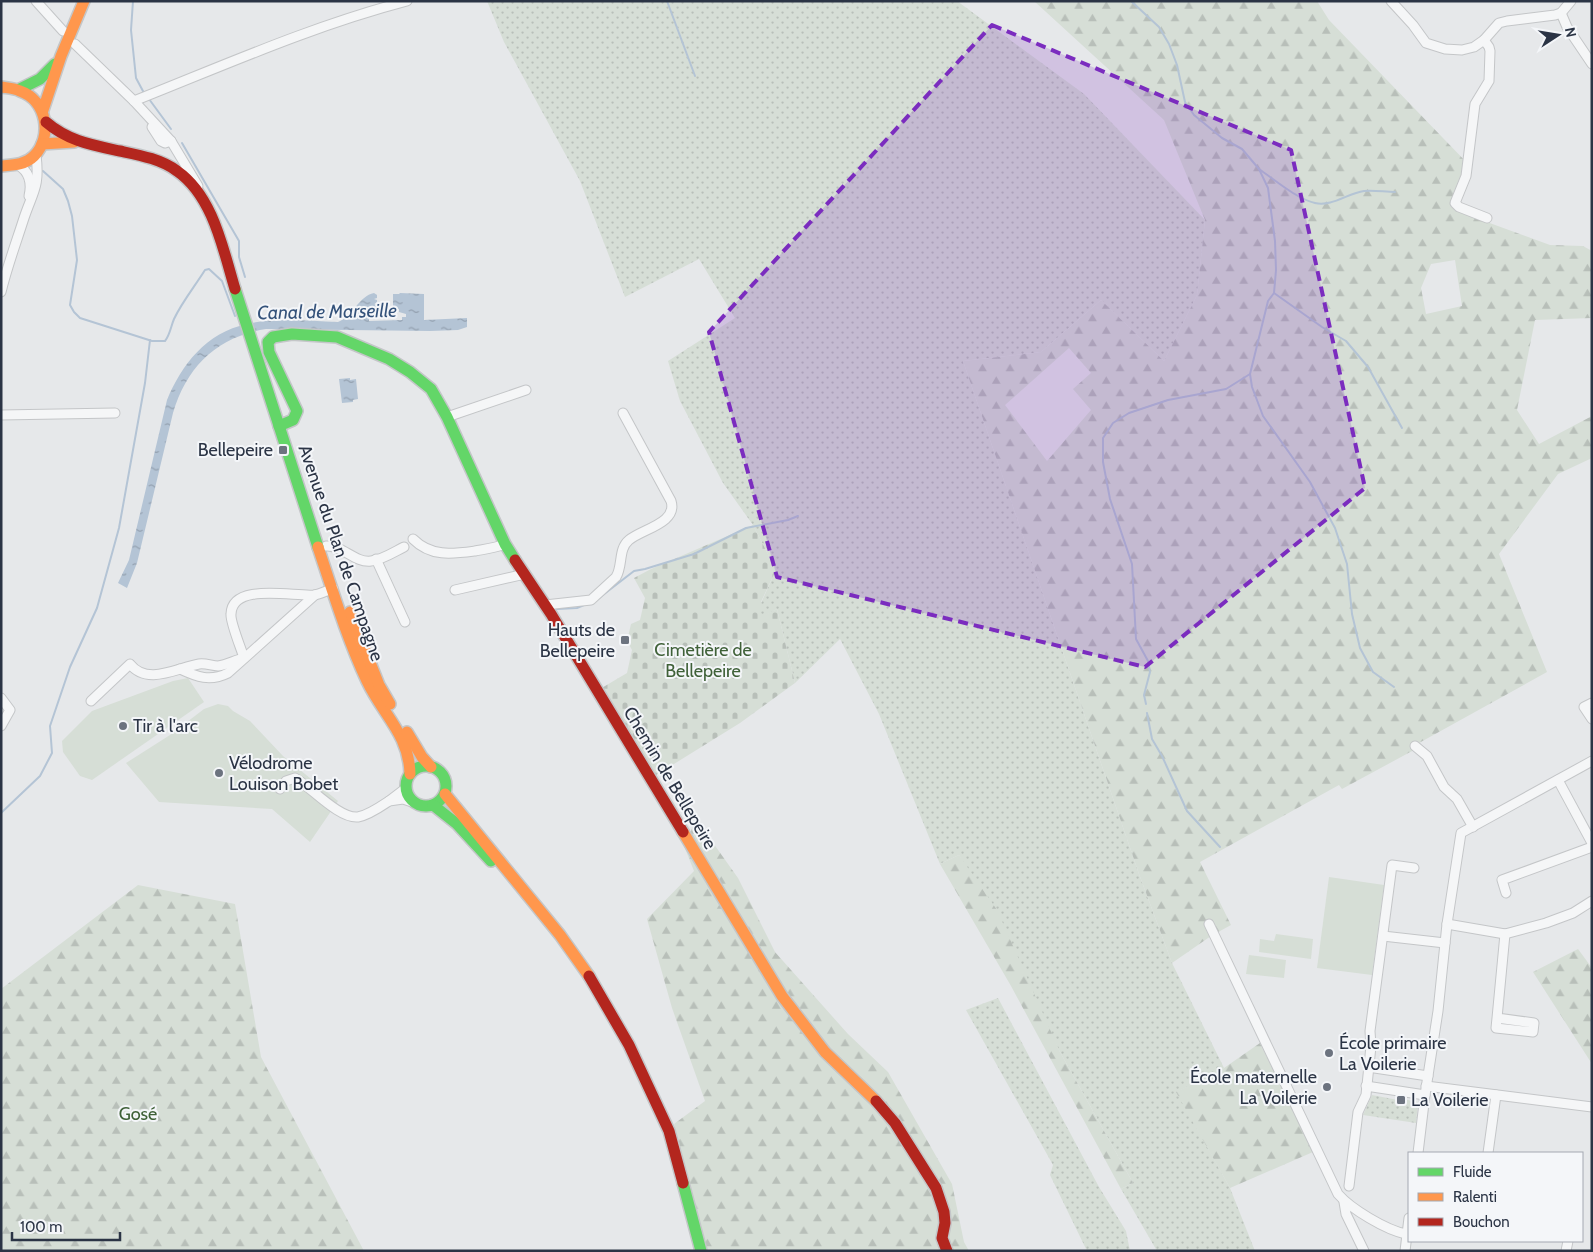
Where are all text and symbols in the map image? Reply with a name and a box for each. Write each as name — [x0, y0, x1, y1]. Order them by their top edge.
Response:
north arrow — [1533, 10, 1583, 60]
text: N — [1561, 26, 1581, 39]
water label: Canal de Marseille — [257, 299, 397, 324]
place label: Bellepeire — [198, 439, 273, 461]
street label: Avenue du Plan de Campagne — [294, 442, 388, 664]
marker: Bellepeire — [277, 444, 289, 456]
place label: Hauts de Bellepeire — [540, 619, 615, 662]
marker: Hauts de Bellepeire — [619, 634, 631, 646]
park label: Cimetière de Bellepeire — [654, 639, 752, 682]
street label: Chemin de Bellepeire — [619, 703, 721, 853]
place label: Tir à l'arc — [133, 715, 198, 737]
marker: Tir à l'arc — [117, 720, 129, 732]
place label: Vélodrome Louison Bobet — [229, 752, 338, 795]
marker: Vélodrome Louison Bobet — [213, 767, 225, 779]
place label: École primaire La Voilerie — [1339, 1032, 1447, 1075]
marker: École primaire La Voilerie — [1323, 1047, 1335, 1059]
place label: École maternelle La Voilerie — [1190, 1066, 1317, 1109]
marker: École maternelle La Voilerie — [1321, 1081, 1333, 1093]
place label: La Voilerie — [1411, 1089, 1488, 1111]
marker: La Voilerie — [1395, 1094, 1407, 1106]
park label: Gosé — [119, 1103, 157, 1125]
legend — [1408, 1152, 1583, 1242]
text: Fluide — [1453, 1163, 1492, 1181]
text: Ralenti — [1453, 1188, 1497, 1206]
scale bar — [12, 1210, 120, 1242]
text: Bouchon — [1453, 1213, 1510, 1231]
text: 100 m — [20, 1218, 62, 1236]

